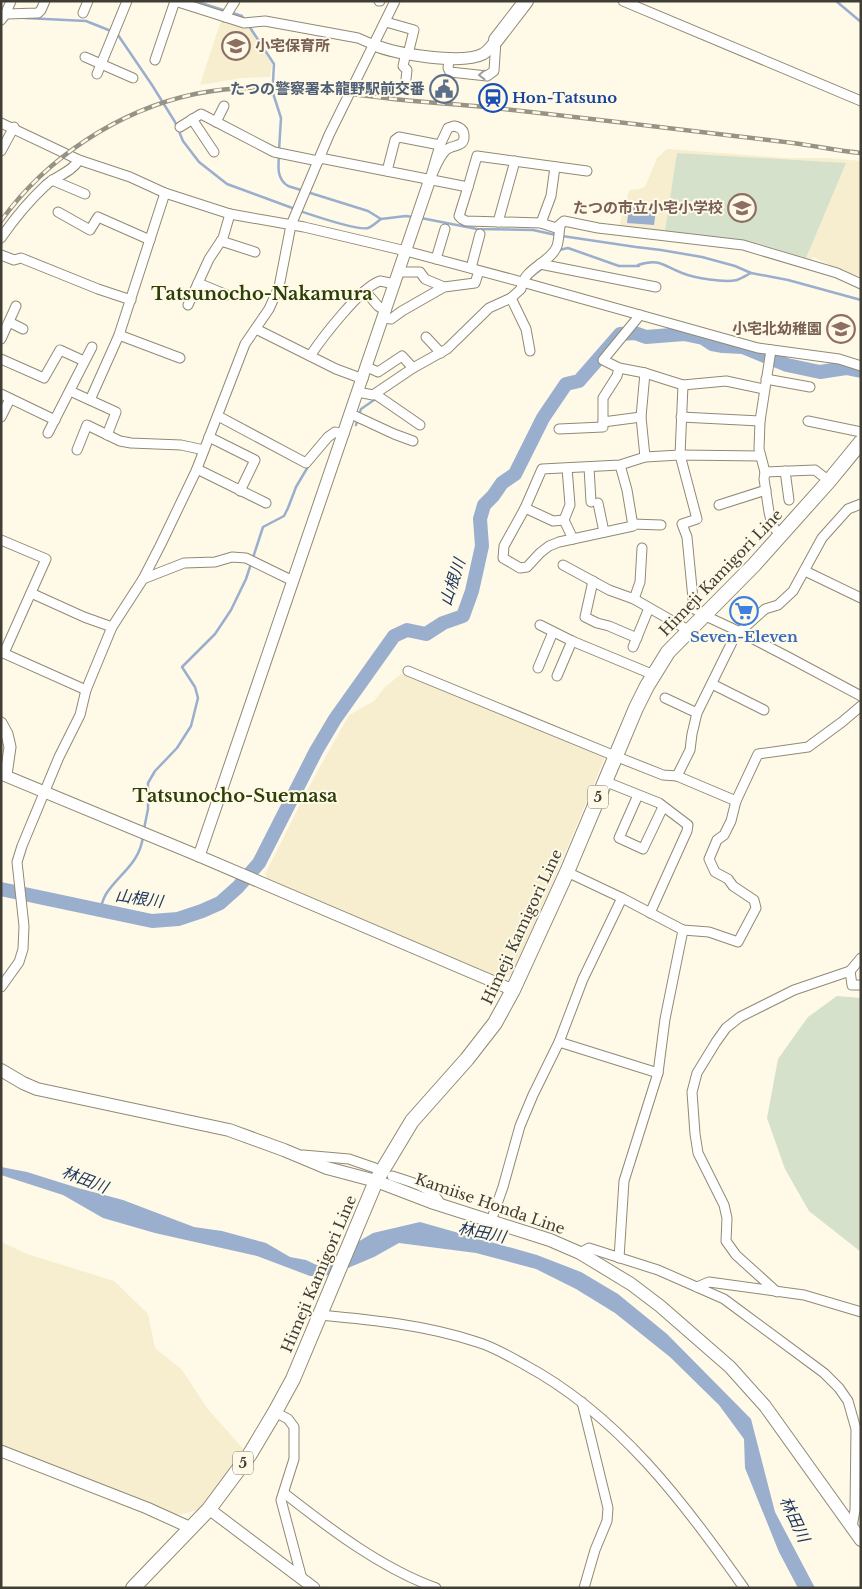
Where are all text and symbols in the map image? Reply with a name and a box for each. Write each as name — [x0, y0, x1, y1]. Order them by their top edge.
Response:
school or university icon: 小宅保育所 — [221, 31, 251, 61]
place label: 小宅保育所 — [255, 36, 330, 55]
one-way arrow — [477, 70, 485, 80]
public building icon: たつの警察署本龍野駅前交番 — [429, 74, 459, 104]
place label: たつの警察署本龍野駅前交番 — [230, 79, 425, 98]
station icon: Hon-Tatsuno — [478, 83, 508, 113]
place label: Hon-Tatsuno — [512, 88, 617, 107]
school or university icon: たつの市立小宅小学校 — [727, 193, 757, 223]
place label: たつの市立小宅小学校 — [573, 198, 723, 217]
district label: Tatsunocho-Nakamura — [151, 283, 373, 305]
school or university icon: 小宅北幼稚園 — [826, 314, 856, 344]
place label: 小宅北幼稚園 — [732, 319, 822, 338]
street label: Himeji Kamigori Line — [655, 505, 786, 640]
water label: 山根川 — [435, 554, 470, 608]
supermarket icon: Seven-Eleven — [729, 596, 759, 626]
place label: Seven-Eleven — [690, 627, 798, 646]
district label: Tatsunocho-Suemasa — [133, 785, 338, 807]
road number: 5 — [588, 786, 608, 809]
street label: Himeji Kamigori Line — [477, 846, 566, 1007]
water label: 山根川 — [114, 885, 166, 912]
water label: 林田川 — [59, 1161, 113, 1198]
street label: Kamiise Honda Line — [413, 1169, 568, 1238]
street label: Himeji Kamigori Line — [277, 1192, 360, 1355]
water label: 林田川 — [457, 1218, 509, 1247]
road number: 5 — [233, 1452, 253, 1475]
water label: 林田川 — [776, 1493, 815, 1547]

